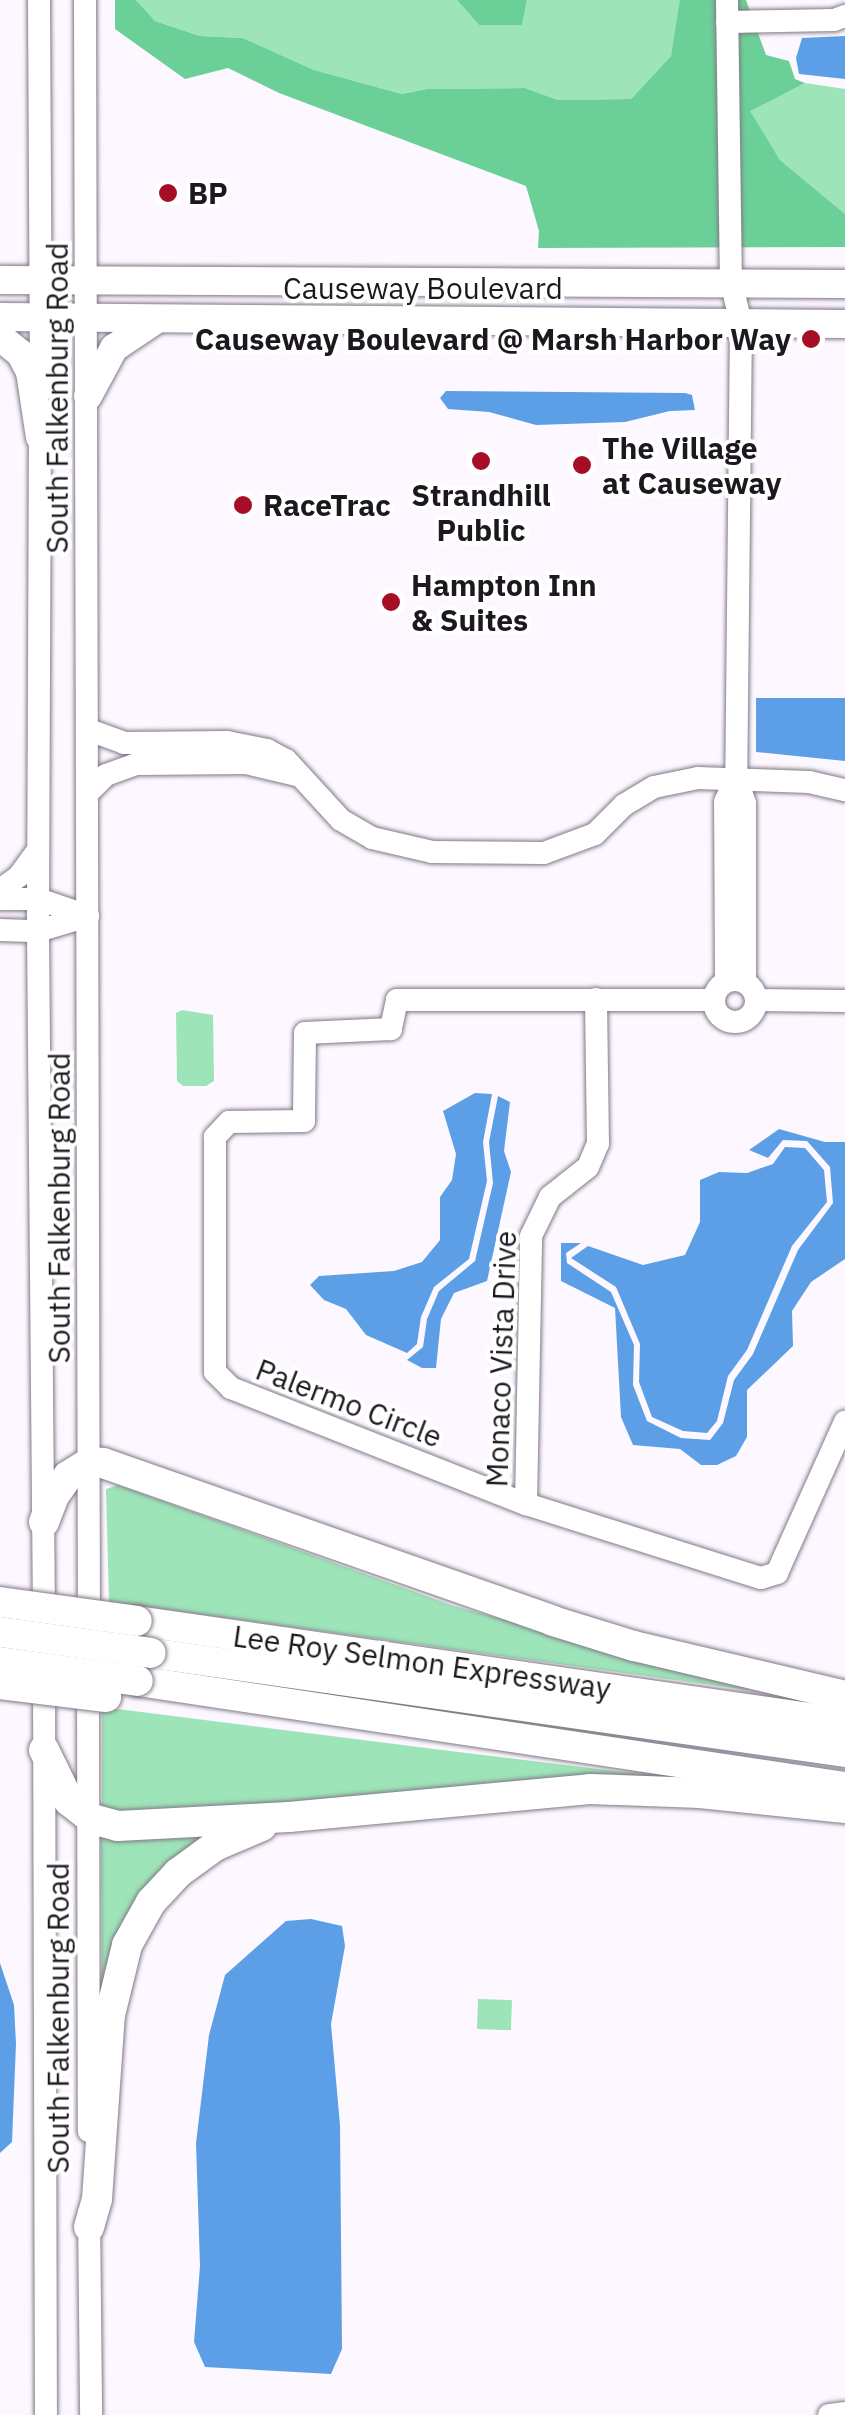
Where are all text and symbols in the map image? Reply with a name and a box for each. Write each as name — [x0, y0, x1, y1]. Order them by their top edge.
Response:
place label: BP — [188, 175, 228, 211]
marker: BP — [157, 182, 179, 204]
street label: South Falkenburg Road — [39, 242, 75, 554]
street label: Causeway Boulevard — [283, 270, 563, 306]
place label: Causeway Boulevard @ Marsh Harbor Way — [195, 321, 791, 357]
marker: Causeway Boulevard @ Marsh Harbor Way — [800, 328, 822, 350]
place label: The Village at Causeway — [602, 430, 781, 500]
marker: Strandhill Public — [470, 450, 492, 472]
marker: The Village at Causeway — [571, 454, 593, 476]
place label: Strandhill Public — [411, 477, 551, 548]
place label: RaceTrac — [263, 487, 391, 523]
marker: RaceTrac — [232, 494, 254, 516]
place label: Hampton Inn & Suites — [411, 567, 597, 638]
marker: Hampton Inn & Suites — [380, 591, 402, 613]
street label: South Falkenburg Road — [41, 1052, 77, 1364]
street label: Monaco Vista Drive — [479, 1230, 523, 1488]
street label: Palermo Circle — [251, 1351, 447, 1455]
street label: Lee Roy Selmon Expressway — [231, 1618, 613, 1706]
street label: South Falkenburg Road — [40, 1862, 76, 2174]

